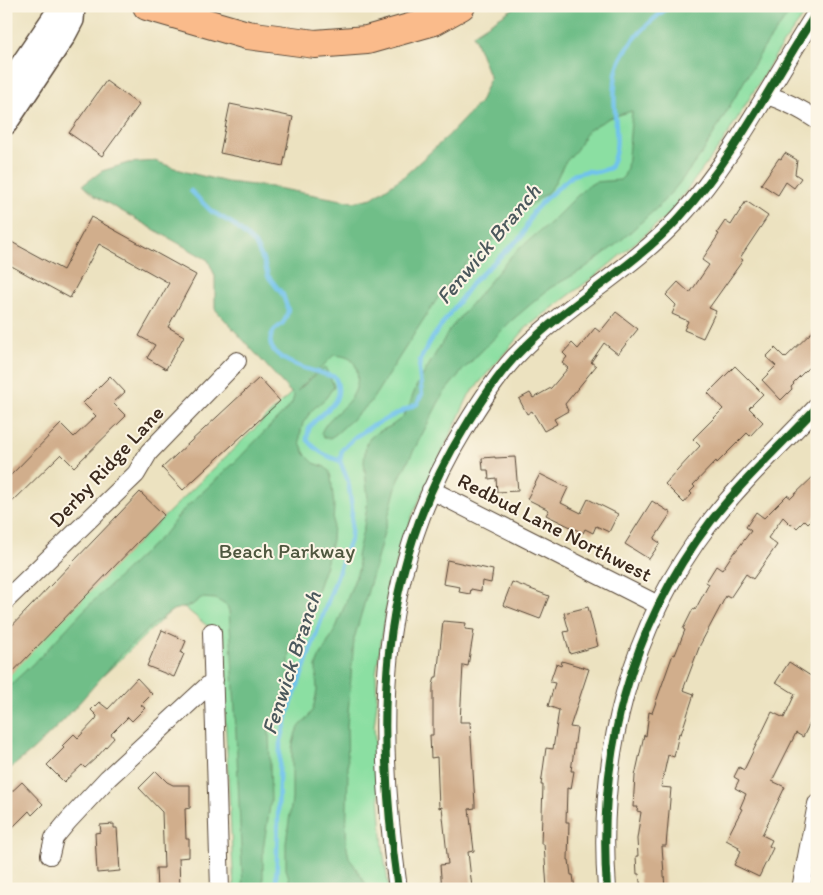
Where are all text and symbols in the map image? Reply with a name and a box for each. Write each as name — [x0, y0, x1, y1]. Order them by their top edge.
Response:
water label: Fenwick Branch — [430, 178, 547, 310]
street label: Derby Ridge Lane — [43, 400, 169, 532]
street label: Redbud Lane Northwest — [454, 467, 656, 587]
park label: Beach Parkway — [219, 538, 355, 563]
water label: Fenwick Branch — [255, 587, 327, 738]

